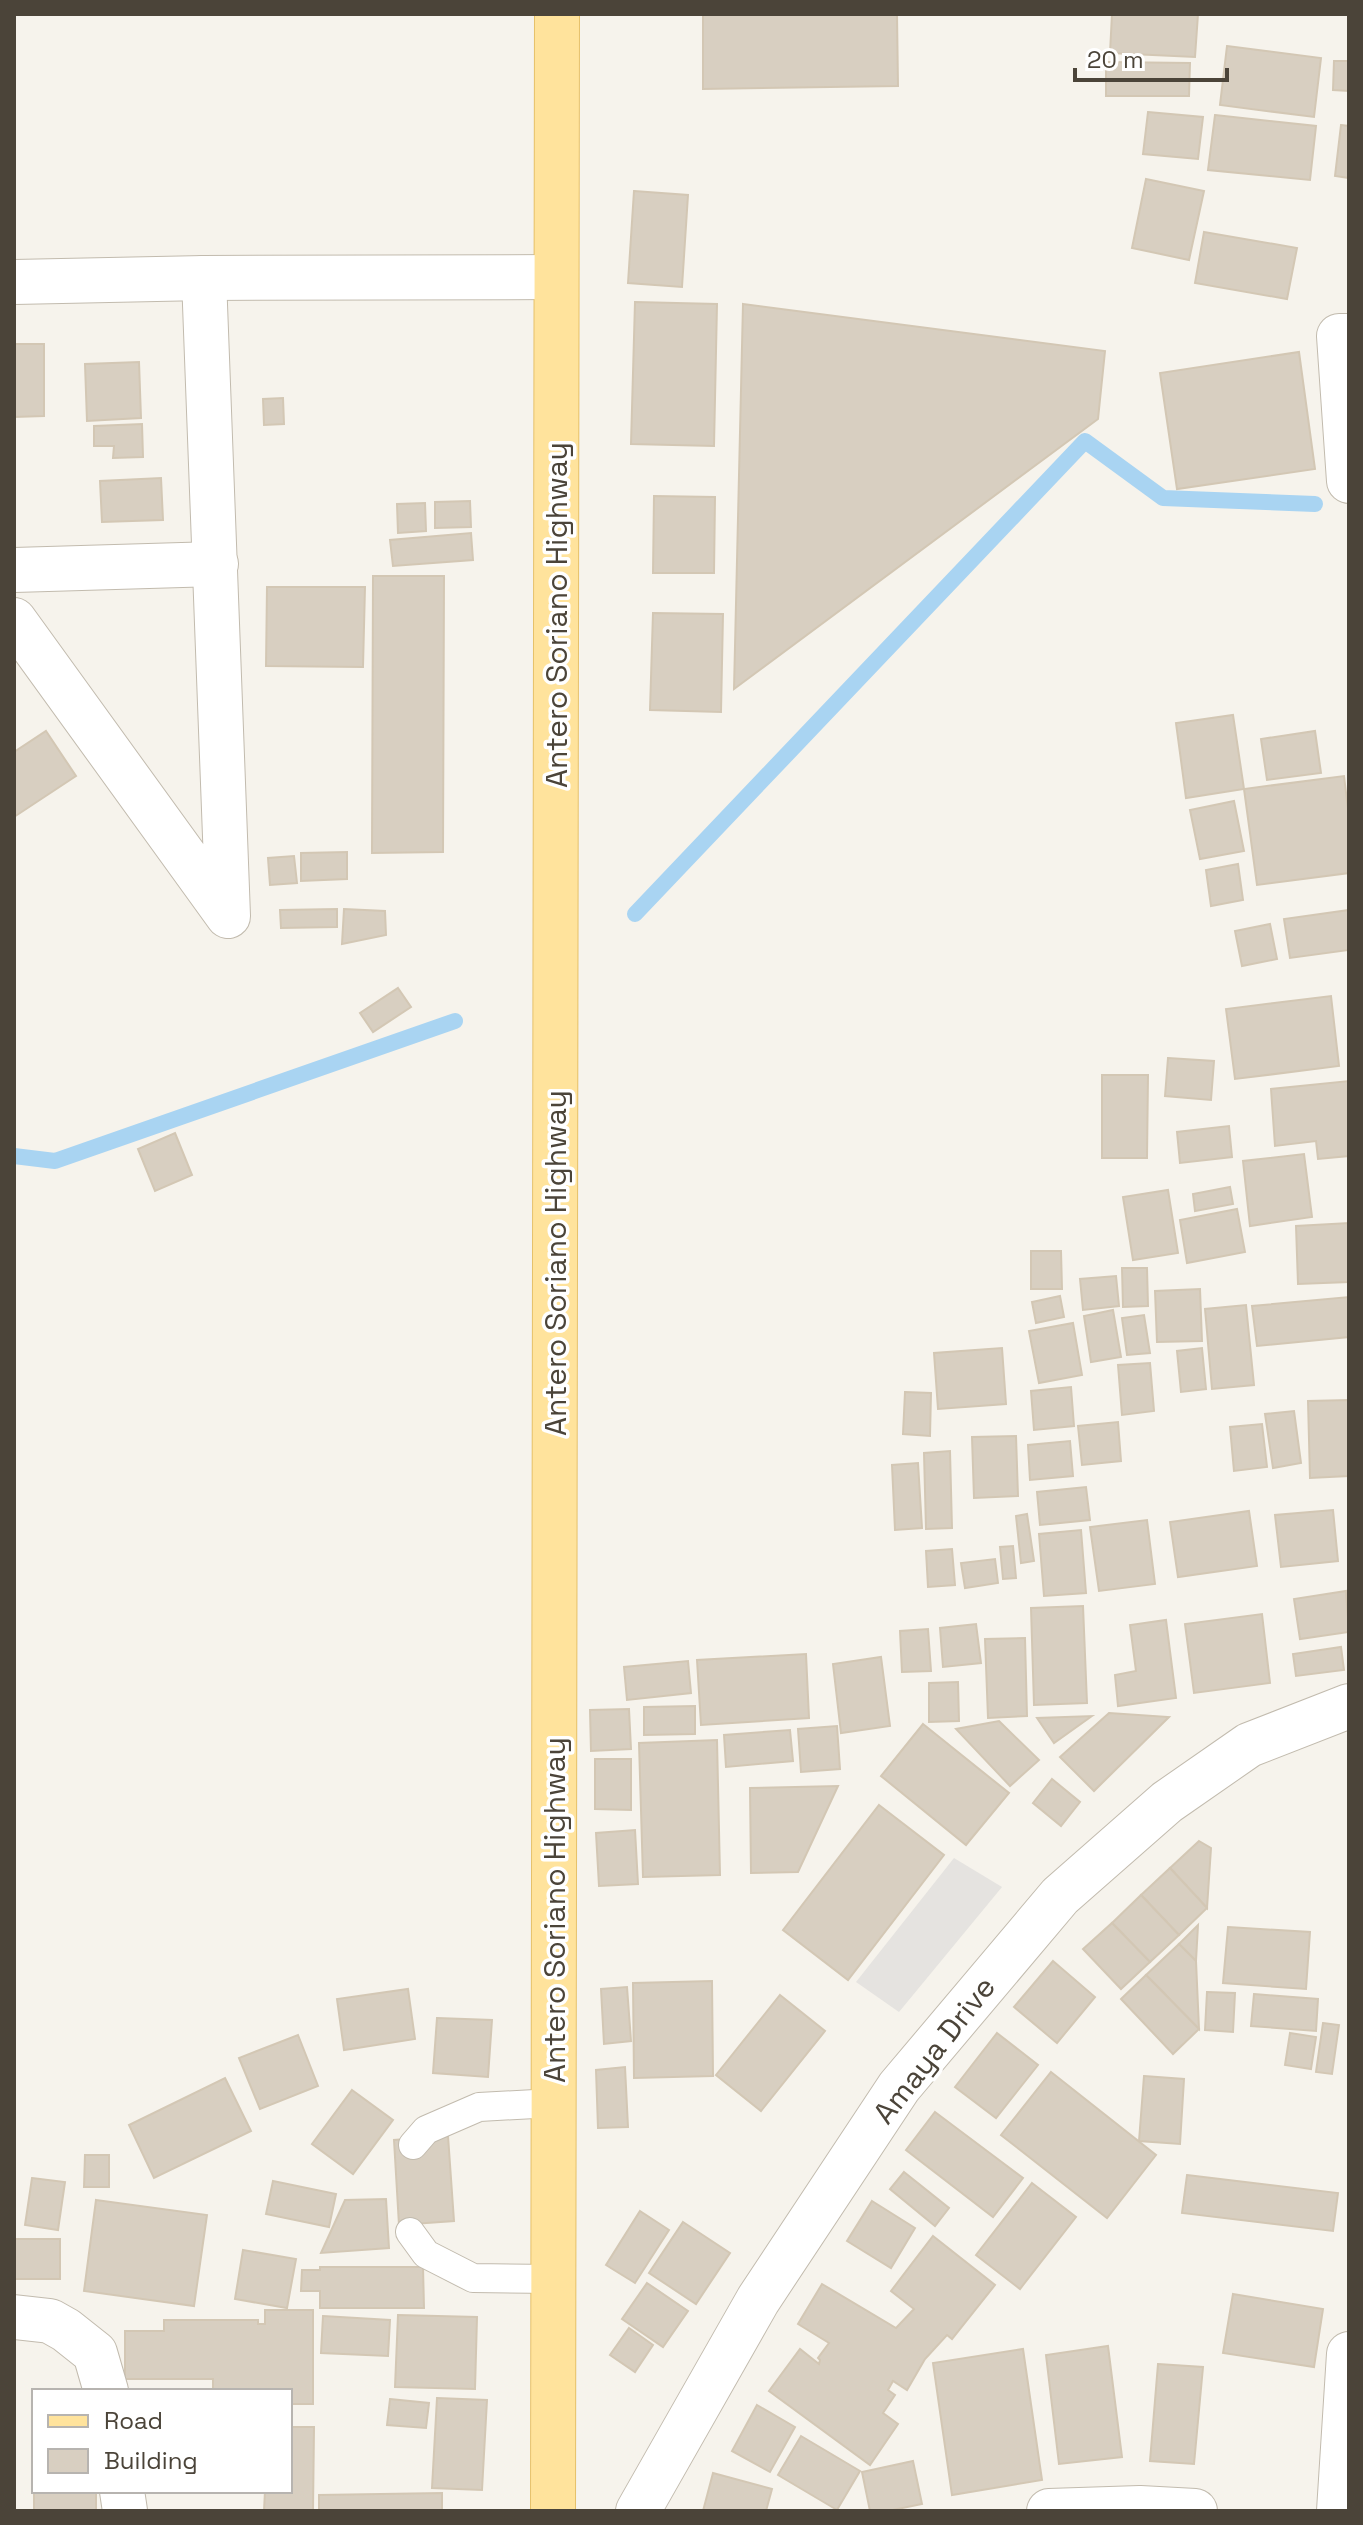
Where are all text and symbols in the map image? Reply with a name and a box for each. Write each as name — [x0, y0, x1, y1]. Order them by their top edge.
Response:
scale bar — [1075, 32, 1227, 82]
text: 20 m — [1087, 44, 1144, 75]
street label: Antero Soriano Highway — [537, 442, 576, 788]
street label: Antero Soriano Highway — [536, 1090, 575, 1436]
street label: Antero Soriano Highway — [535, 1737, 574, 2083]
street label: Amaya Drive — [864, 1968, 1004, 2132]
legend — [32, 2389, 292, 2493]
text: Road — [104, 2405, 163, 2436]
text: Building — [104, 2445, 198, 2476]

